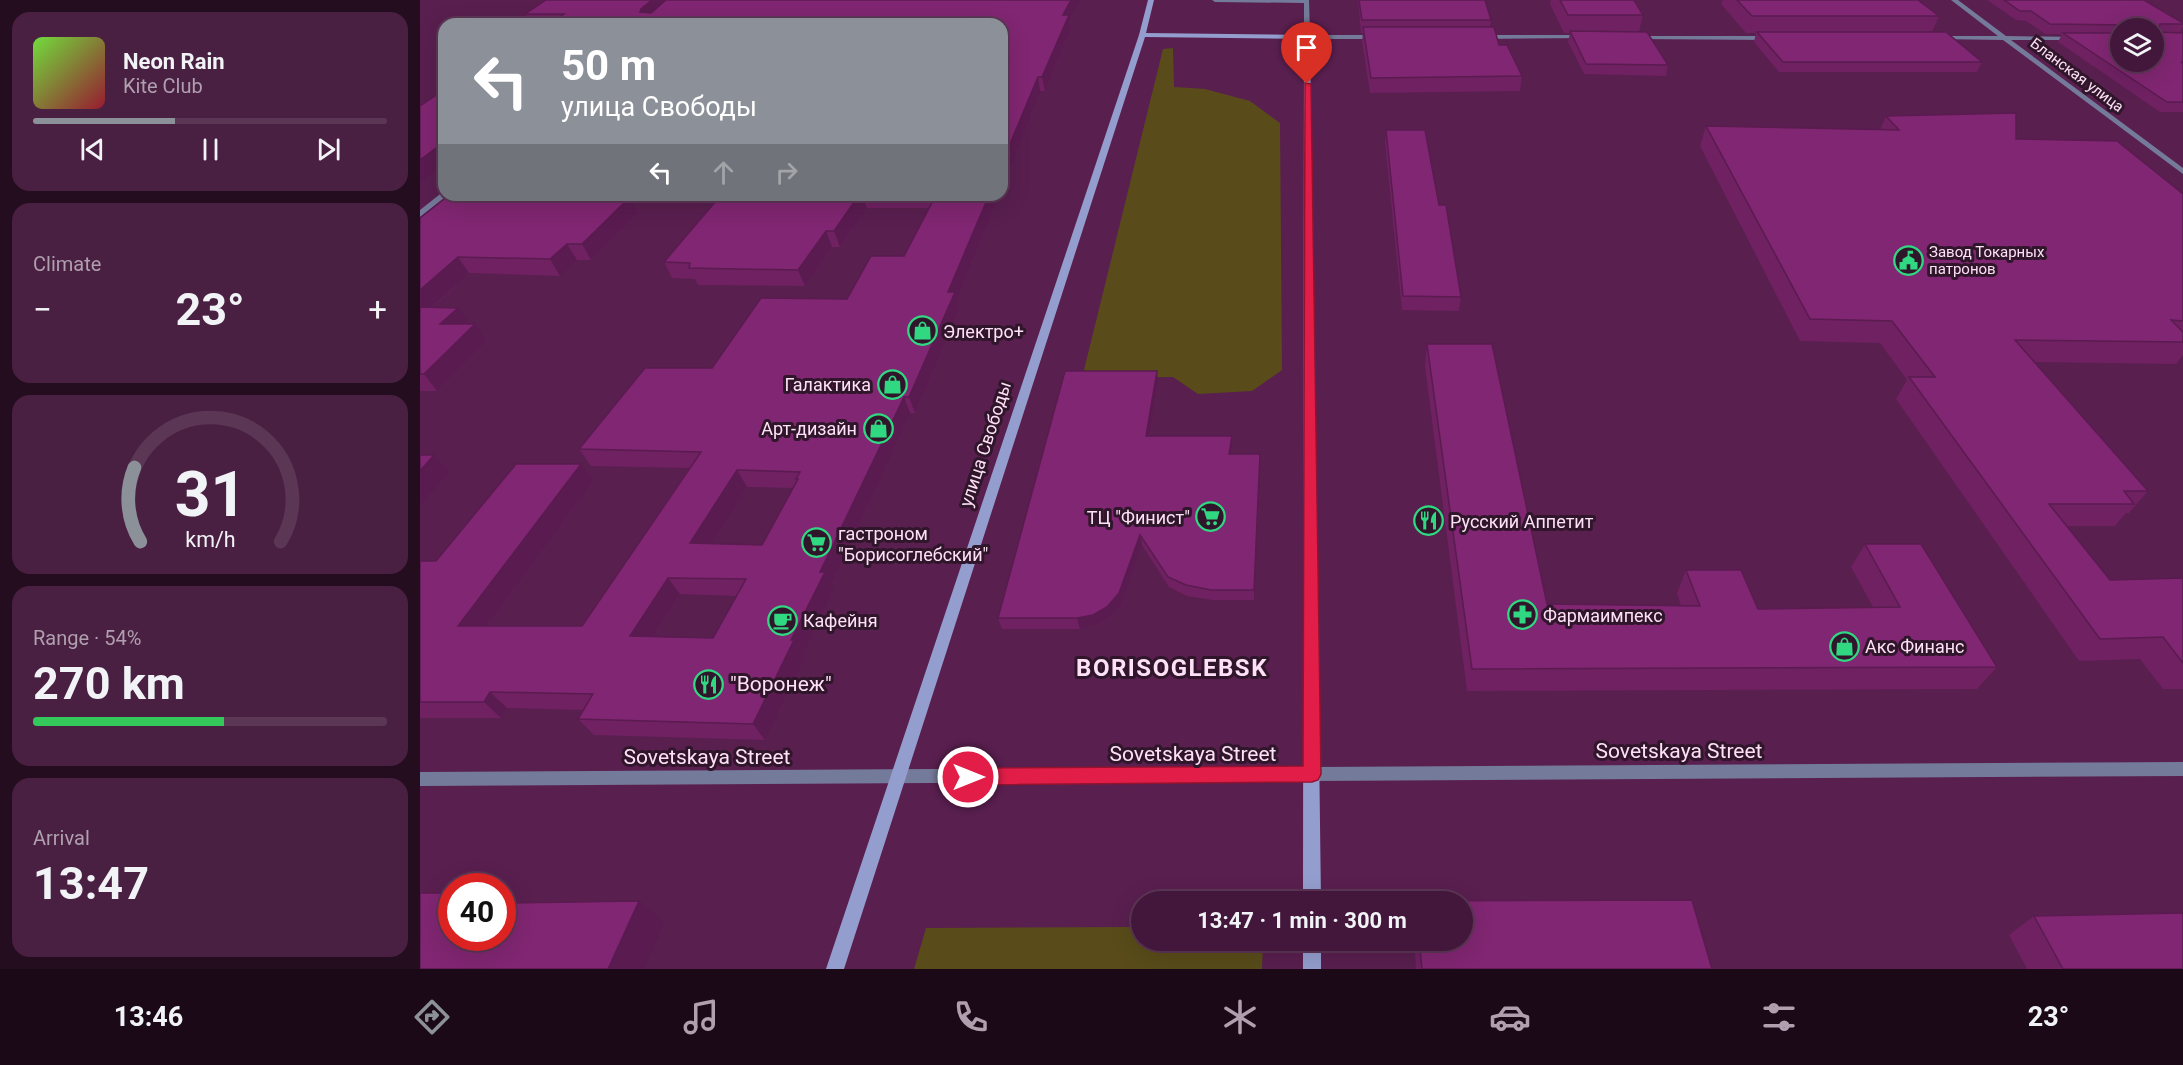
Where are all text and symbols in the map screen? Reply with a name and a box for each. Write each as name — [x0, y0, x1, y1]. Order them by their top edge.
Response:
map controls — [2110, 18, 2164, 72]
button: layers — [2110, 18, 2164, 72]
pin — [1281, 22, 1332, 84]
icon: arrive — [1290, 31, 1323, 64]
street label: Бланская улица — [2027, 34, 2127, 116]
text: 50 m — [561, 41, 656, 90]
icon: left — [462, 42, 540, 120]
text: Neon Rain — [123, 49, 225, 74]
text: Kite Club — [123, 74, 203, 98]
text: улица Свободы — [561, 91, 757, 123]
icon: previous — [76, 133, 109, 166]
icon: pause — [194, 133, 227, 166]
icon: next — [312, 133, 345, 166]
icon: left — [644, 156, 677, 189]
icon: ahead — [707, 156, 740, 189]
icon: right — [770, 156, 803, 189]
place label: Завод Токарных патронов — [1929, 243, 2045, 278]
public building icon: Завод Токарных патронов — [1892, 245, 1924, 277]
text: Climate — [33, 252, 101, 276]
text: 23° — [175, 283, 245, 336]
text: − — [33, 290, 52, 329]
text: + — [368, 290, 387, 329]
shop icon: Электро+ — [906, 315, 938, 347]
place label: Электро+ — [943, 321, 1024, 342]
shop icon: Галактика — [876, 368, 908, 400]
place label: Галактика — [785, 374, 871, 395]
street label: улица Свободы — [955, 379, 1015, 509]
shop icon: Арт-дизайн — [862, 412, 894, 444]
place label: Арт-дизайн — [761, 418, 857, 439]
text: 31 — [174, 458, 246, 531]
supermarket icon: ТЦ "Финист" — [1195, 501, 1227, 533]
restaurant icon: Русский Аппетит — [1413, 505, 1445, 537]
place label: ТЦ "Финист" — [1087, 507, 1190, 528]
place label: Русский Аппетит — [1450, 511, 1594, 532]
place label: гастроном "Борисоглебский" — [838, 523, 988, 565]
text: km/h — [185, 527, 235, 552]
supermarket icon: гастроном "Борисоглебский" — [801, 527, 833, 559]
pharmacy icon: Фармаимпекс — [1506, 599, 1538, 631]
cafe icon: Кафейня — [766, 604, 798, 636]
place label: Фармаимпекс — [1543, 605, 1663, 626]
place label: Кафейня — [803, 610, 878, 631]
text: Range · 54% — [33, 626, 141, 650]
shop icon: Акс Финанс — [1828, 630, 1860, 662]
place label: Акс Финанс — [1865, 636, 1964, 657]
district label: BORISOGLEBSK — [1076, 654, 1268, 682]
text: 270 km — [33, 657, 185, 710]
restaurant icon: "Воронеж" — [693, 668, 725, 700]
place label: "Воронеж" — [730, 672, 832, 696]
street label: Sovetskaya Street — [1596, 739, 1763, 763]
street label: Sovetskaya Street — [1110, 742, 1277, 766]
street label: Sovetskaya Street — [624, 745, 791, 769]
position arrow — [936, 745, 1000, 809]
text: Arrival — [33, 826, 90, 850]
text: 13:47 — [33, 857, 149, 910]
speed limit sign: 40 — [438, 873, 516, 951]
text: 13:47 · 1 min · 300 m — [1197, 908, 1407, 933]
icon: directions — [411, 996, 453, 1038]
icon: music — [680, 996, 722, 1038]
icon: phone — [950, 996, 992, 1038]
icon: climate — [1219, 996, 1261, 1038]
icon: car — [1489, 996, 1531, 1038]
icon: filters — [1758, 996, 1800, 1038]
text: 13:46 — [114, 1001, 183, 1033]
text: 23° — [2028, 1001, 2069, 1033]

